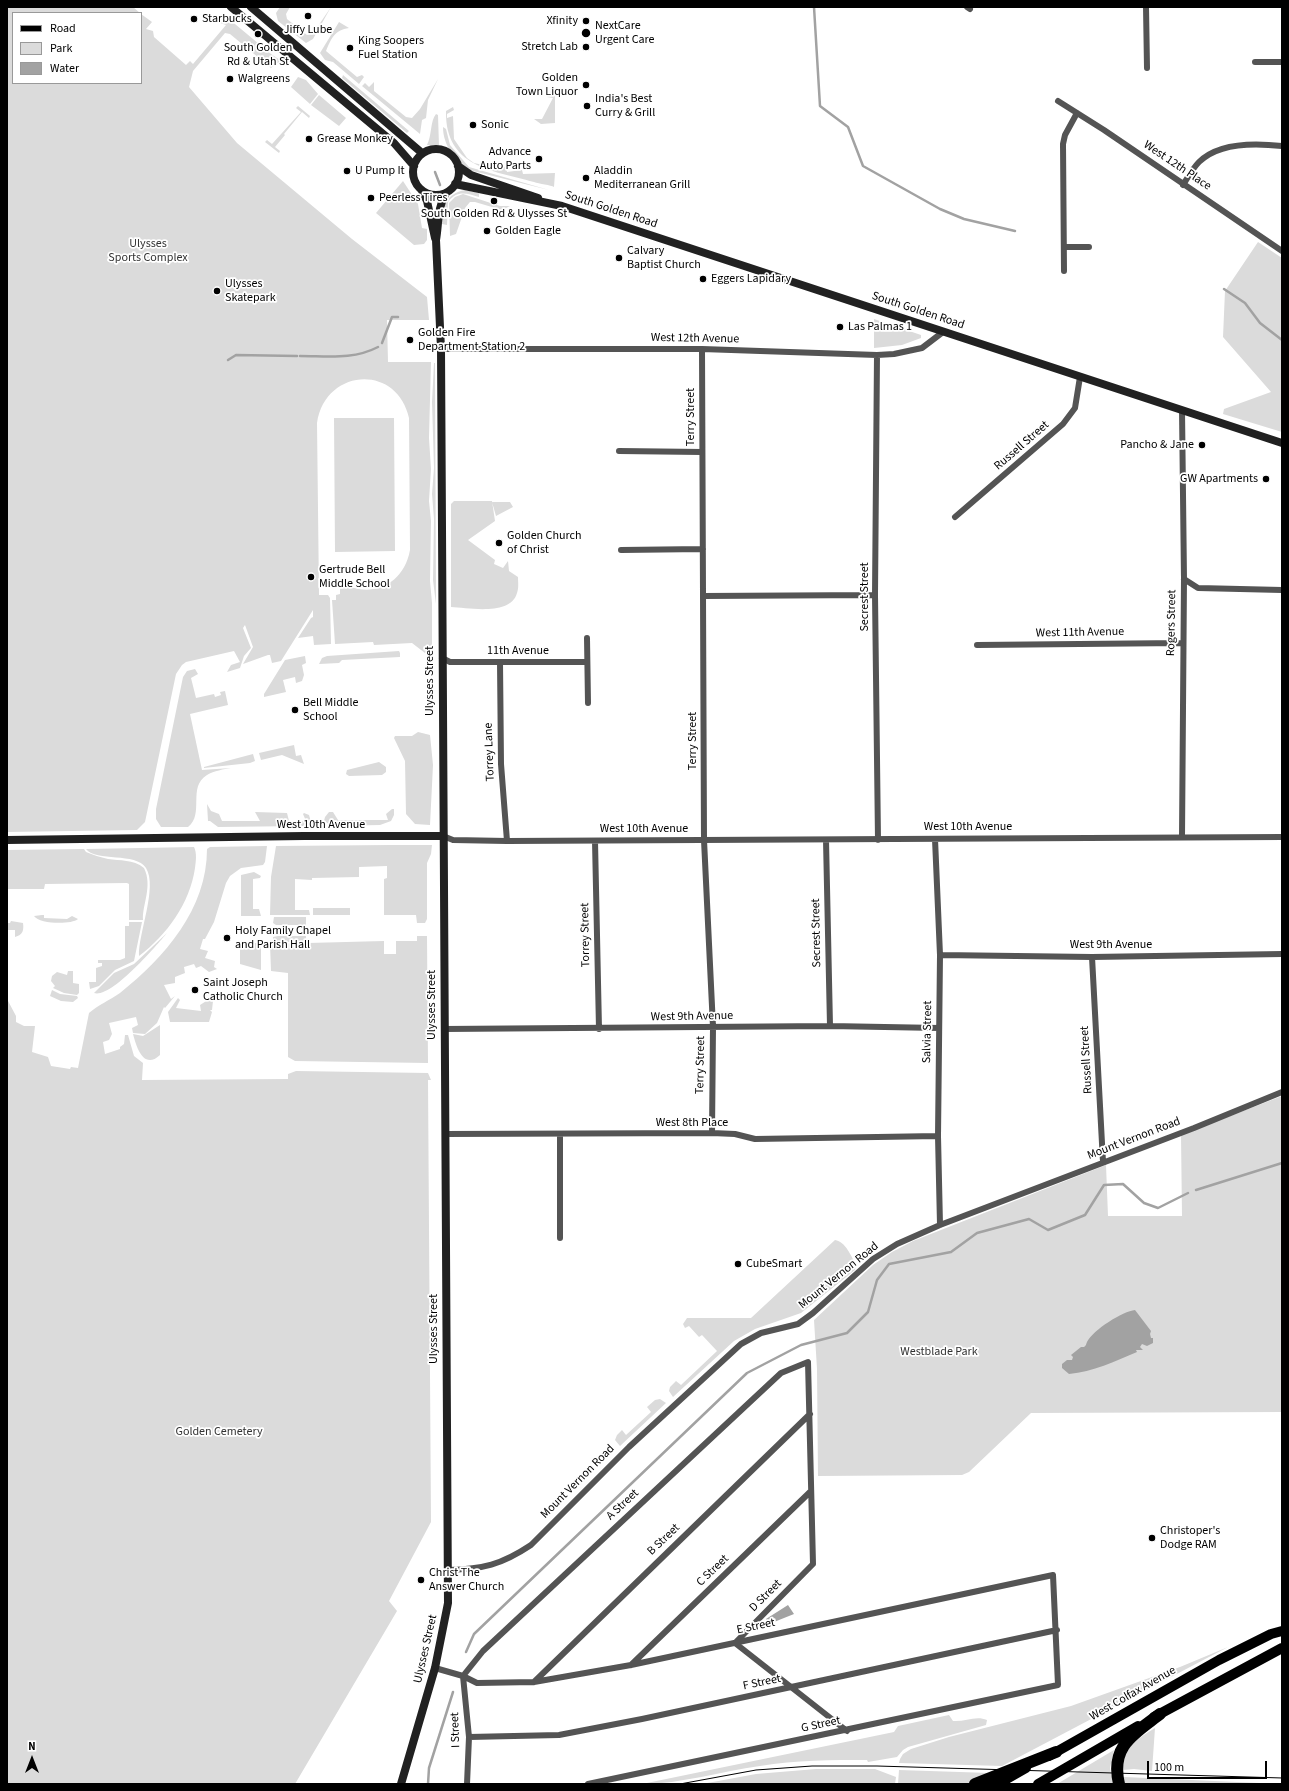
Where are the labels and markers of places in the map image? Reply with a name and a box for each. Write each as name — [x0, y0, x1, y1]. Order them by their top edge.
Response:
marker: Jiffy Lube — [303, 11, 313, 21]
place label: Starbucks — [202, 12, 252, 26]
marker: Starbucks — [189, 14, 199, 24]
place label: Xfinity — [546, 14, 578, 28]
marker: Xfinity — [581, 16, 591, 26]
place label: NextCare Urgent Care — [595, 19, 655, 47]
place label: Jiffy Lube — [284, 23, 332, 37]
marker: NextCare Urgent Care — [580, 27, 592, 39]
marker: South Golden Rd & Utah St — [253, 29, 263, 39]
place label: King Soopers Fuel Station — [358, 34, 424, 62]
place label: Stretch Lab — [521, 40, 578, 54]
place label: South Golden Rd & Utah St — [224, 41, 292, 69]
marker: Stretch Lab — [581, 42, 591, 52]
marker: King Soopers Fuel Station — [345, 43, 355, 53]
place label: Golden Town Liquor — [516, 71, 578, 99]
place label: Walgreens — [238, 72, 290, 86]
marker: Walgreens — [225, 74, 235, 84]
marker: Golden Town Liquor — [581, 80, 591, 90]
place label: India's Best Curry & Grill — [595, 92, 655, 120]
marker: India's Best Curry & Grill — [582, 101, 592, 111]
place label: Sonic — [481, 118, 509, 132]
marker: Sonic — [468, 120, 478, 130]
place label: Grease Monkey — [317, 132, 393, 146]
marker: Grease Monkey — [304, 134, 314, 144]
place label: Advance Auto Parts — [480, 145, 531, 173]
marker: Advance Auto Parts — [534, 154, 544, 164]
place label: U Pump It — [355, 164, 405, 178]
place label: Aladdin Mediterranean Grill — [594, 164, 690, 192]
marker: U Pump It — [342, 166, 352, 176]
marker: Aladdin Mediterranean Grill — [581, 173, 591, 183]
place label: Peerless Tires — [379, 191, 447, 205]
marker: Peerless Tires — [366, 193, 376, 203]
marker: South Golden Rd & Ulysses St — [489, 196, 499, 206]
place label: South Golden Rd & Ulysses St — [421, 207, 567, 221]
place label: Golden Eagle — [495, 224, 561, 238]
marker: Golden Eagle — [482, 226, 492, 236]
place label: Calvary Baptist Church — [627, 244, 701, 272]
marker: Calvary Baptist Church — [614, 253, 624, 263]
place label: Eggers Lapidary — [711, 272, 791, 286]
marker: Eggers Lapidary — [698, 274, 708, 284]
place label: Ulysses Skatepark — [225, 277, 276, 305]
marker: Ulysses Skatepark — [212, 286, 222, 296]
place label: Las Palmas 1 — [848, 320, 912, 334]
marker: Las Palmas 1 — [835, 322, 845, 332]
place label: Golden Fire Department Station 2 — [418, 326, 525, 354]
marker: Golden Fire Department Station 2 — [405, 335, 415, 345]
place label: Pancho & Jane — [1120, 438, 1194, 452]
marker: Pancho & Jane — [1197, 440, 1207, 450]
place label: GW Apartments — [1180, 472, 1258, 486]
marker: GW Apartments — [1261, 474, 1271, 484]
place label: Golden Church of Christ — [507, 529, 581, 557]
marker: Golden Church of Christ — [494, 538, 504, 548]
place label: Gertrude Bell Middle School — [319, 563, 390, 591]
marker: Gertrude Bell Middle School — [306, 572, 316, 582]
place label: Bell Middle School — [303, 696, 359, 724]
marker: Bell Middle School — [290, 705, 300, 715]
place label: Holy Family Chapel and Parish Hall — [235, 924, 331, 952]
marker: Holy Family Chapel and Parish Hall — [222, 933, 232, 943]
place label: Saint Joseph Catholic Church — [203, 976, 283, 1004]
marker: Saint Joseph Catholic Church — [190, 985, 200, 995]
place label: CubeSmart — [746, 1257, 802, 1271]
marker: CubeSmart — [733, 1259, 743, 1269]
place label: Christoper's Dodge RAM — [1160, 1524, 1220, 1552]
marker: Christoper's Dodge RAM — [1147, 1533, 1157, 1543]
place label: Christ The Answer Church — [429, 1566, 504, 1594]
marker: Christ The Answer Church — [416, 1575, 426, 1585]

